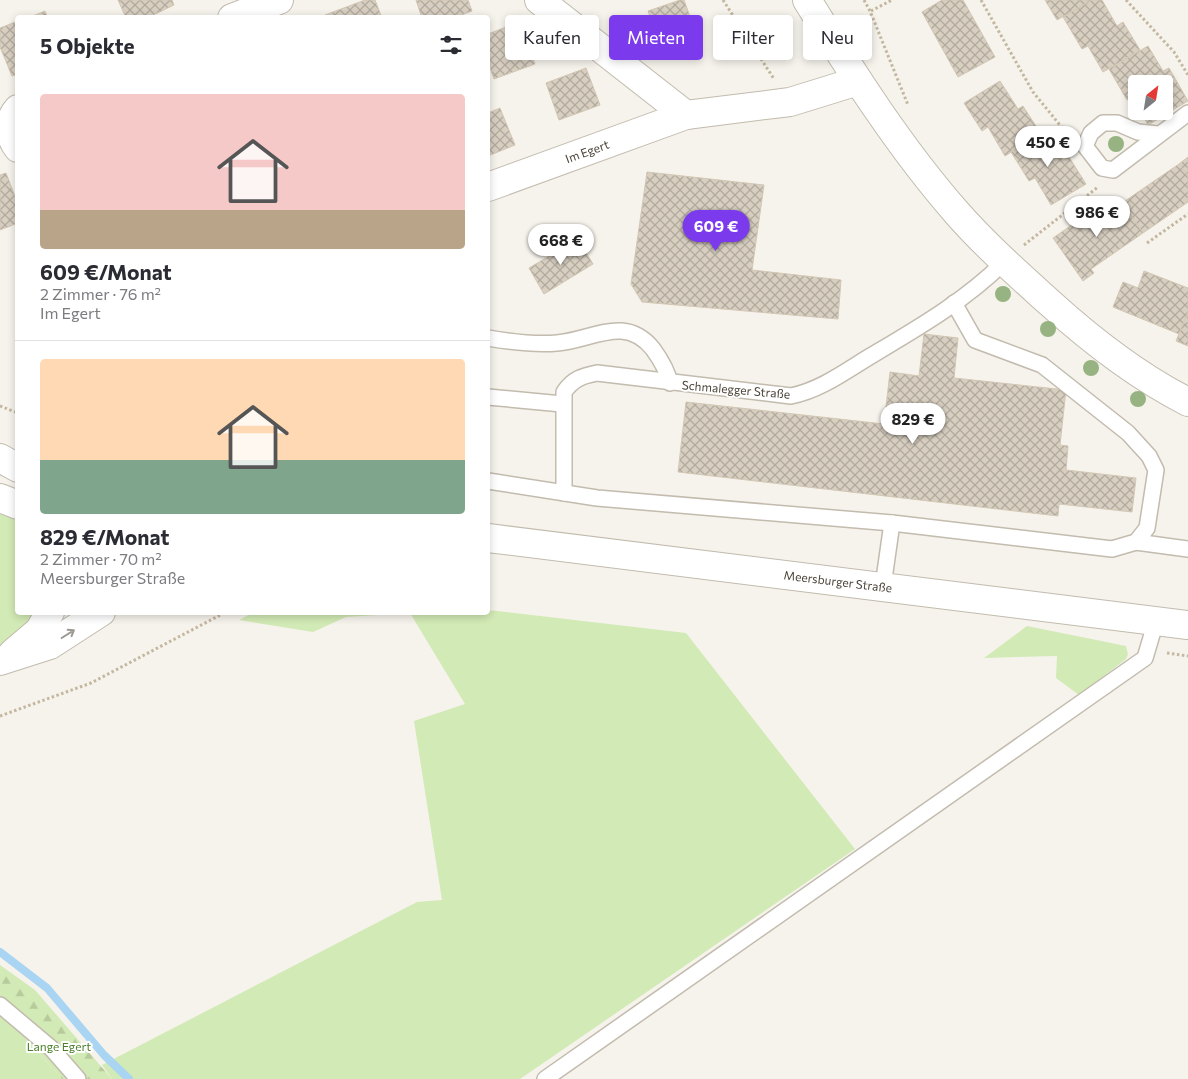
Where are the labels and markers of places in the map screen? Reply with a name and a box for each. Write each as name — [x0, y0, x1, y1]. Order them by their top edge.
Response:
pin: 450 € — [1013, 126, 1083, 168]
pin: 986 € — [1062, 196, 1132, 238]
pin: 609 € — [681, 210, 751, 252]
pin: 668 € — [526, 224, 596, 266]
pin: 829 € — [878, 402, 948, 445]

